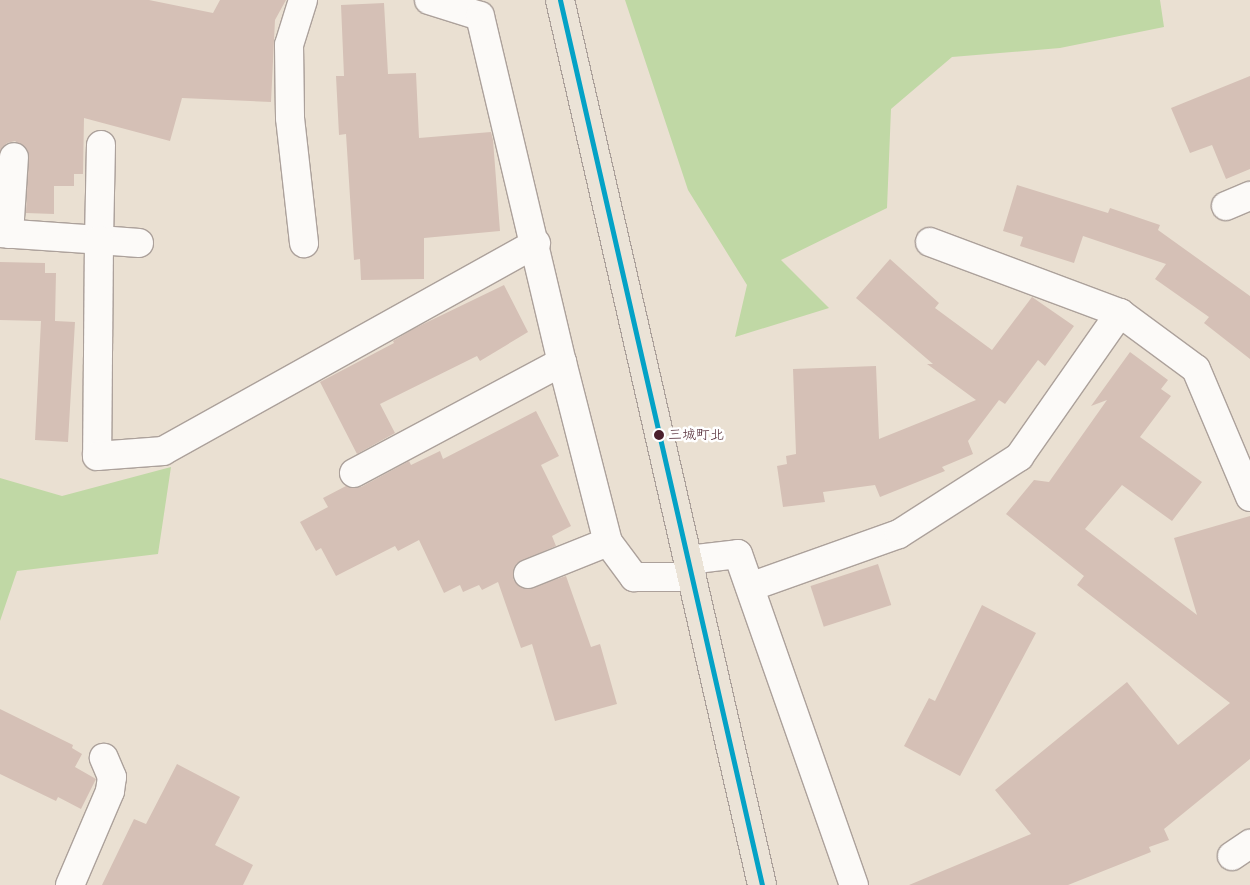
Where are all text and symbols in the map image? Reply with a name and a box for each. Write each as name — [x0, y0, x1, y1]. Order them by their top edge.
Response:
place label: 三城町北 — [668, 427, 724, 443]
marker: 三城町北 — [654, 430, 664, 440]

